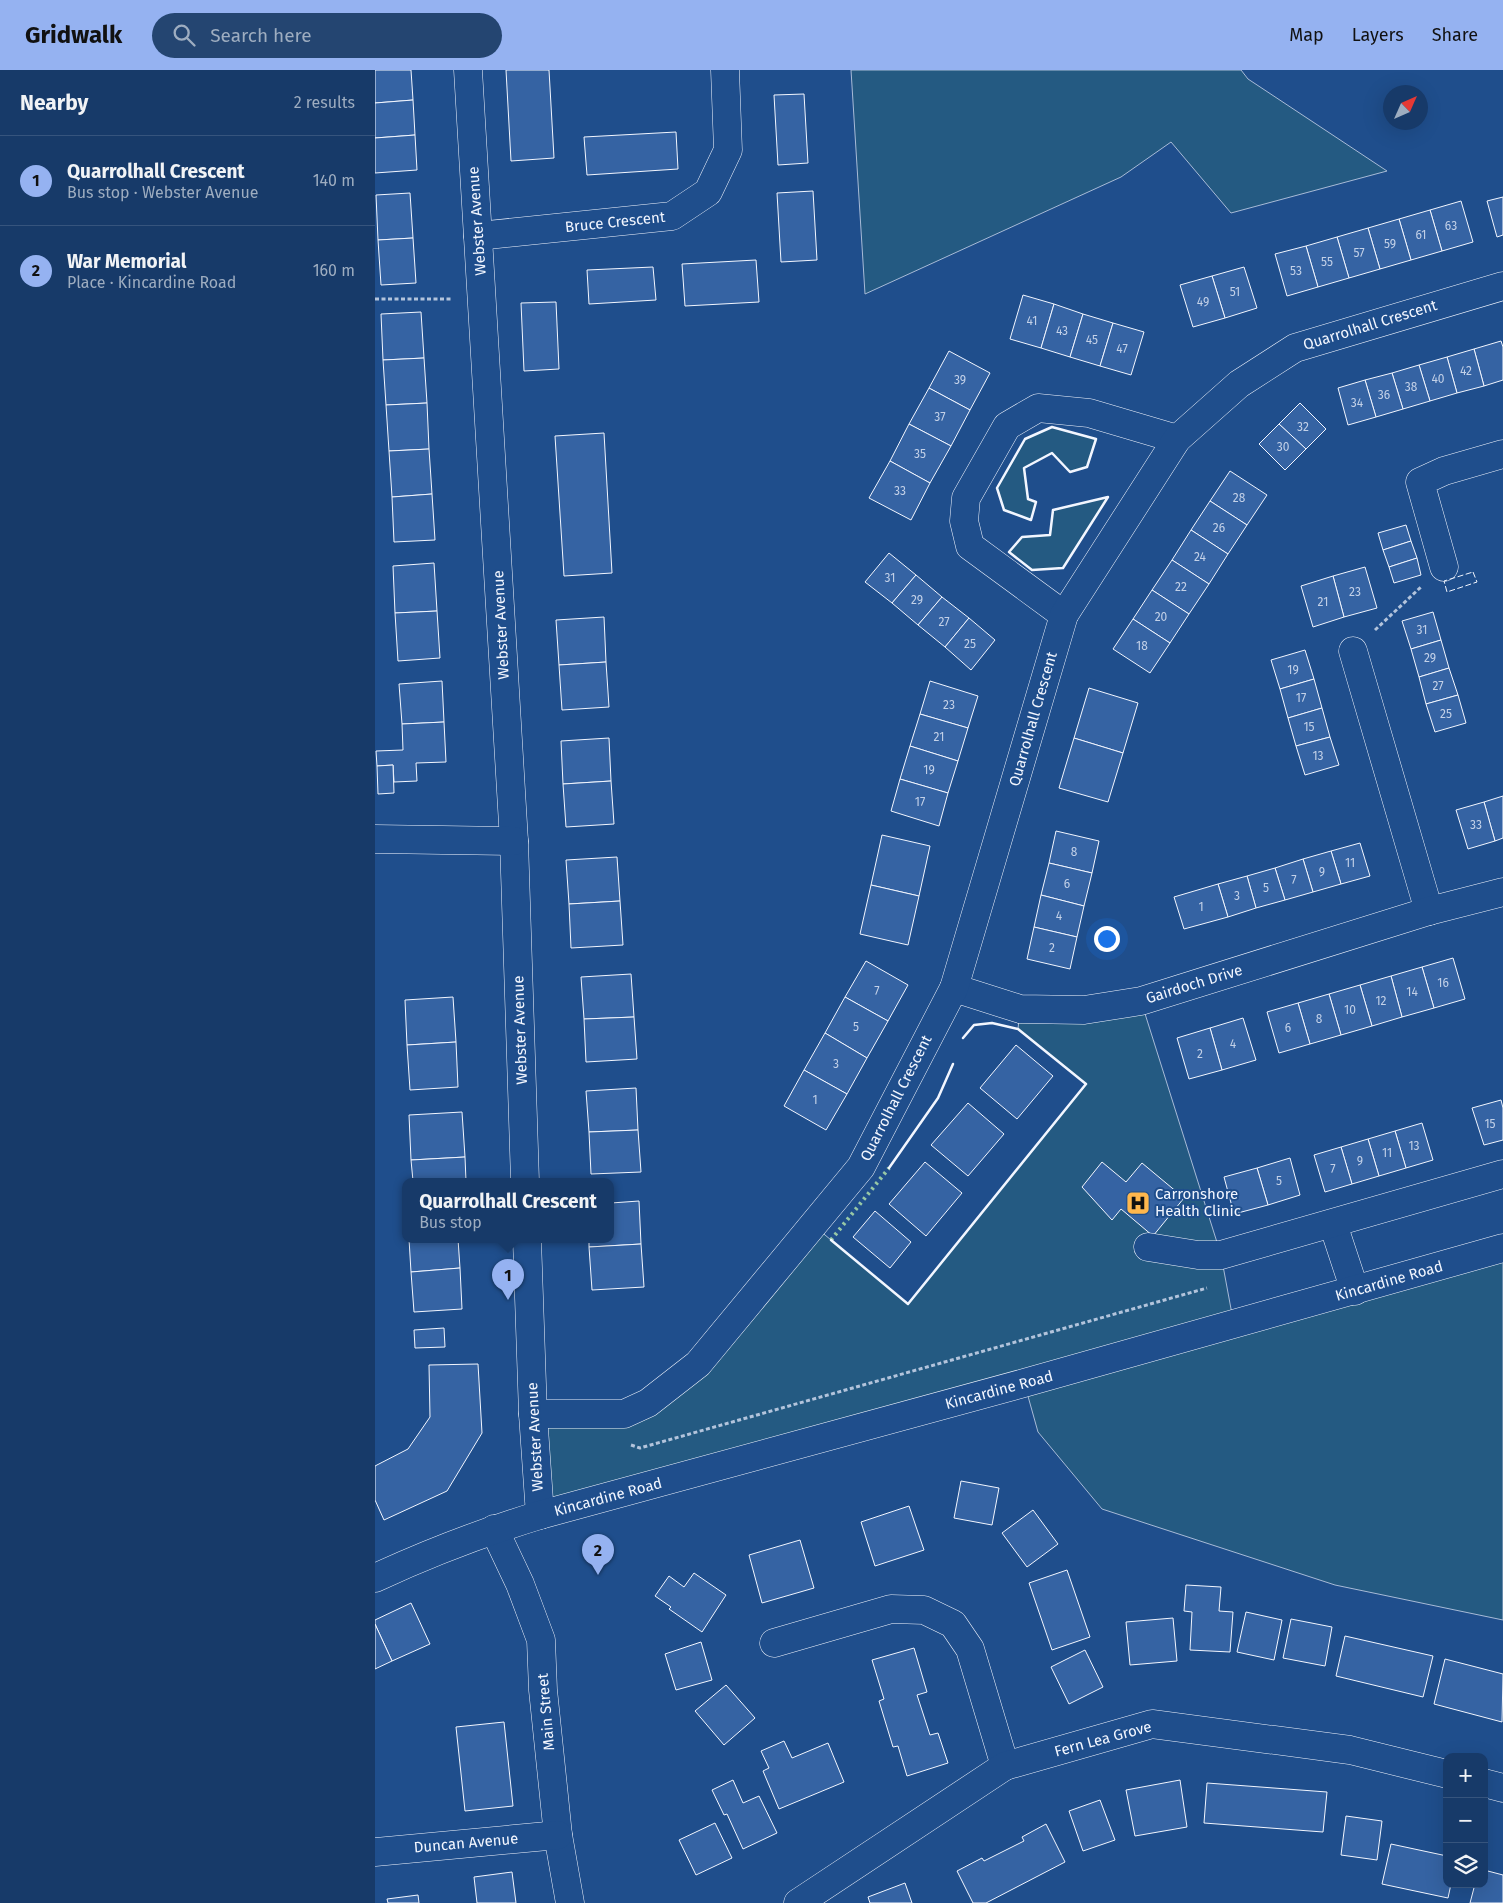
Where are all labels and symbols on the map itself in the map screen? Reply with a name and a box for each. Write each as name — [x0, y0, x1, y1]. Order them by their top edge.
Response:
north arrow — [1383, 85, 1428, 130]
street label: Webster Avenue — [464, 166, 490, 276]
street label: Bruce Crescent — [564, 208, 667, 236]
house number: 63 — [1445, 219, 1457, 233]
house number: 61 — [1415, 228, 1427, 242]
house number: 59 — [1384, 237, 1396, 251]
house number: 57 — [1353, 246, 1365, 260]
house number: 55 — [1321, 255, 1333, 269]
house number: 53 — [1290, 264, 1302, 278]
house number: 51 — [1230, 285, 1240, 299]
house number: 49 — [1197, 295, 1209, 309]
street label: Quarrolhall Crescent — [1301, 296, 1440, 354]
house number: 41 — [1027, 314, 1037, 328]
house number: 43 — [1056, 324, 1068, 338]
house number: 45 — [1086, 333, 1098, 347]
house number: 47 — [1116, 342, 1128, 356]
house number: 42 — [1460, 364, 1472, 378]
house number: 40 — [1431, 372, 1445, 386]
house number: 39 — [954, 373, 966, 387]
house number: 38 — [1405, 380, 1418, 394]
house number: 36 — [1378, 388, 1390, 402]
house number: 34 — [1351, 396, 1364, 410]
house number: 37 — [934, 410, 946, 424]
house number: 32 — [1297, 420, 1309, 434]
house number: 30 — [1277, 440, 1290, 454]
house number: 35 — [914, 447, 926, 461]
house number: 33 — [894, 484, 906, 498]
house number: 28 — [1233, 491, 1246, 505]
house number: 26 — [1213, 521, 1225, 535]
house number: 24 — [1194, 550, 1207, 564]
street label: Webster Avenue — [489, 570, 513, 680]
house number: 31 — [885, 571, 895, 585]
house number: 22 — [1175, 580, 1187, 594]
house number: 23 — [1349, 585, 1361, 599]
house number: 29 — [911, 593, 923, 607]
house number: 21 — [1318, 595, 1328, 609]
house number: 20 — [1155, 610, 1168, 624]
house number: 27 — [938, 615, 950, 629]
house number: 31 — [1417, 623, 1427, 637]
house number: 25 — [964, 637, 976, 651]
house number: 18 — [1136, 639, 1148, 653]
street label: Quarrolhall Crescent — [1005, 649, 1061, 788]
house number: 29 — [1424, 651, 1436, 665]
house number: 19 — [1287, 663, 1299, 677]
house number: 27 — [1432, 679, 1444, 693]
house number: 17 — [1296, 691, 1306, 705]
house number: 23 — [943, 698, 955, 712]
house number: 25 — [1440, 707, 1452, 721]
house number: 15 — [1303, 720, 1315, 734]
house number: 21 — [934, 730, 944, 744]
house number: 13 — [1312, 749, 1324, 763]
house number: 19 — [923, 763, 935, 777]
house number: 17 — [915, 795, 925, 809]
house number: 33 — [1470, 818, 1482, 832]
house number: 8 — [1071, 845, 1078, 859]
house number: 11 — [1345, 856, 1355, 870]
house number: 9 — [1319, 865, 1325, 879]
house number: 7 — [1291, 873, 1297, 887]
house number: 6 — [1064, 877, 1070, 891]
house number: 5 — [1263, 881, 1269, 895]
house number: 3 — [1234, 889, 1240, 903]
house number: 1 — [1198, 900, 1204, 914]
house number: 4 — [1056, 909, 1063, 923]
your location — [1094, 926, 1120, 952]
house number: 2 — [1049, 941, 1055, 955]
street label: Gairdoch Drive — [1144, 961, 1244, 1007]
street label: Webster Avenue — [509, 975, 531, 1085]
house number: 16 — [1437, 976, 1449, 990]
house number: 7 — [874, 984, 880, 998]
house number: 14 — [1406, 985, 1418, 999]
house number: 12 — [1375, 994, 1387, 1008]
house number: 10 — [1344, 1003, 1356, 1017]
house number: 8 — [1316, 1012, 1323, 1026]
house number: 5 — [853, 1020, 859, 1034]
house number: 6 — [1285, 1021, 1291, 1035]
street label: Quarrolhall Crescent — [856, 1031, 936, 1164]
house number: 4 — [1230, 1037, 1237, 1051]
house number: 2 — [1197, 1047, 1203, 1061]
house number: 3 — [833, 1057, 839, 1071]
house number: 1 — [812, 1093, 818, 1107]
house number: 15 — [1484, 1117, 1496, 1131]
house number: 13 — [1408, 1139, 1420, 1153]
house number: 11 — [1382, 1146, 1392, 1160]
house number: 9 — [1357, 1154, 1363, 1168]
house number: 7 — [1330, 1162, 1336, 1176]
house number: 5 — [1276, 1174, 1282, 1188]
place label: Carronshore Health Clinic — [1155, 1185, 1241, 1220]
hospital icon: Carronshore Health Clinic — [1125, 1190, 1151, 1216]
street label: Kincardine Road — [1333, 1257, 1445, 1305]
pin: 1 — [492, 1259, 524, 1300]
street label: Kincardine Road — [943, 1367, 1055, 1413]
street label: Webster Avenue — [523, 1382, 547, 1492]
street label: Kincardine Road — [552, 1474, 664, 1520]
pin: 2 — [582, 1534, 614, 1575]
street label: Main Street — [534, 1672, 558, 1751]
street label: Fern Lea Grove — [1052, 1717, 1154, 1761]
street label: Duncan Avenue — [413, 1829, 519, 1857]

